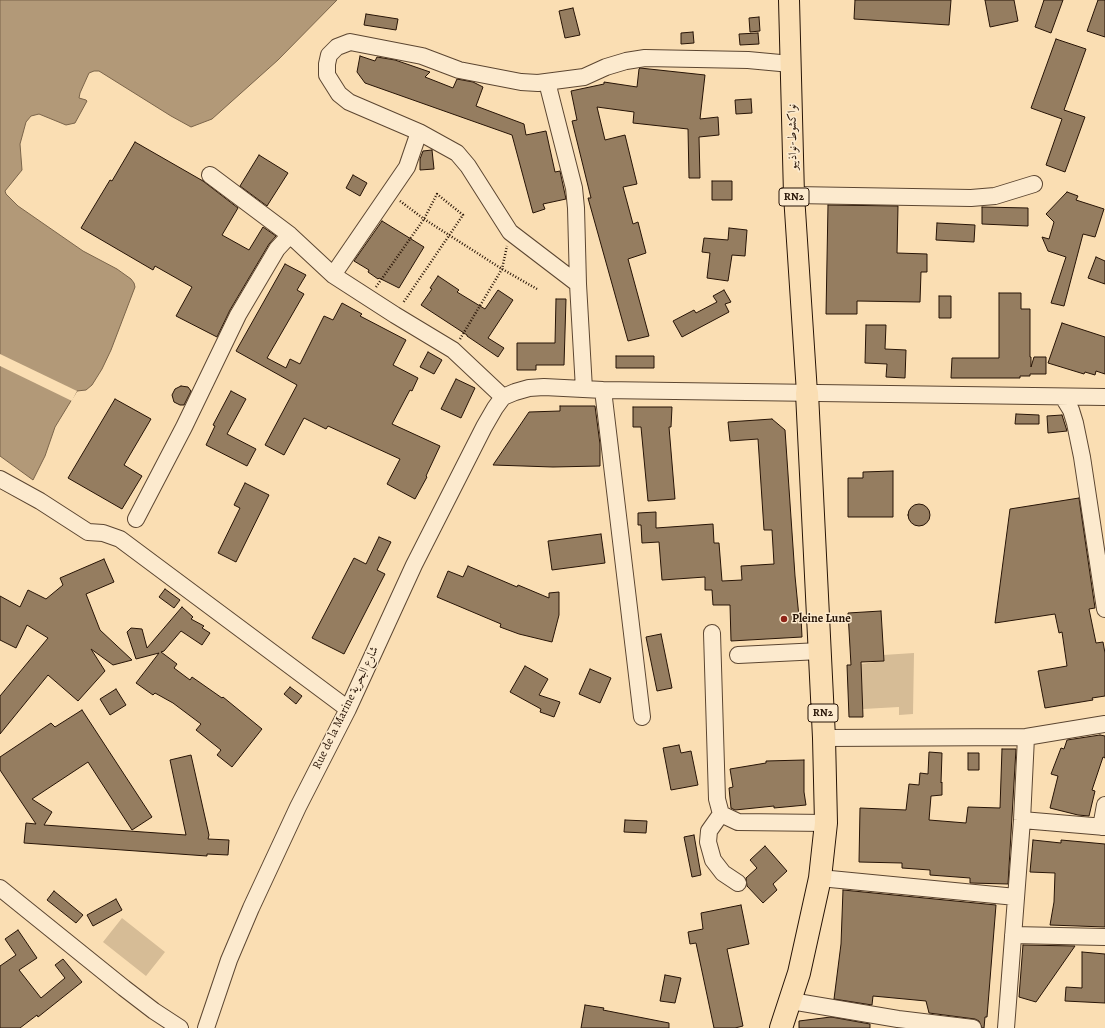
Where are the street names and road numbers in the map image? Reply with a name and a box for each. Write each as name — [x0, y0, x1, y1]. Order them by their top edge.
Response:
street label: نواكشوط-نواذيبو — [785, 104, 801, 170]
road number: RN2 — [779, 188, 809, 206]
street label: Rue de la Marine شارع البحرية — [310, 644, 382, 772]
road number: RN2 — [808, 704, 838, 722]

